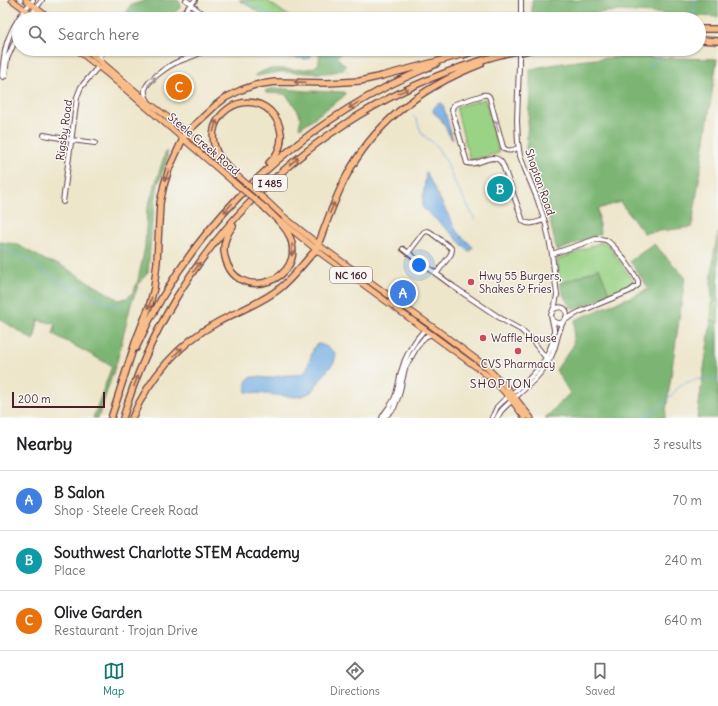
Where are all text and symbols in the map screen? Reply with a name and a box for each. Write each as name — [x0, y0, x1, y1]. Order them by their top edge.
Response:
search box — [12, 12, 706, 56]
icon: search — [26, 23, 48, 45]
text: Search here — [58, 25, 139, 44]
pin: C — [166, 72, 192, 102]
one-way arrow — [147, 76, 157, 86]
one-way arrow — [294, 78, 307, 86]
one-way arrow — [397, 87, 409, 94]
street label: Rigsby Road — [53, 98, 75, 161]
one-way arrow — [349, 101, 360, 109]
street label: Steele Creek Road — [165, 110, 243, 178]
one-way arrow — [212, 120, 219, 133]
one-way arrow — [493, 120, 500, 133]
street label: Shopton Road — [522, 147, 558, 218]
one-way arrow — [289, 157, 300, 166]
one-way arrow — [163, 168, 170, 181]
pin: B — [487, 174, 513, 204]
road number: I 485 — [253, 175, 287, 191]
one-way arrow — [329, 202, 337, 214]
one-way arrow — [223, 203, 233, 213]
one-way arrow — [288, 243, 296, 256]
your location — [409, 255, 429, 275]
one-way arrow — [193, 261, 201, 272]
road number: NC 160 — [330, 267, 372, 283]
place label: Hwy 55 Burgers, Shakes & Fries — [479, 269, 562, 296]
marker: Hwy 55 Burgers, Shakes & Fries — [466, 277, 476, 287]
pin: A — [390, 278, 416, 308]
one-way arrow — [146, 296, 153, 309]
place label: Waffle House — [491, 331, 557, 345]
marker: Waffle House — [478, 333, 488, 343]
marker: CVS Pharmacy — [513, 346, 523, 356]
one-way arrow — [173, 347, 183, 357]
place label: CVS Pharmacy — [481, 357, 555, 371]
one-way arrow — [133, 376, 141, 388]
district label: SHOPTON — [470, 376, 532, 391]
scale bar — [12, 390, 105, 409]
text: 200 m — [18, 392, 51, 406]
text: Nearby — [16, 433, 72, 455]
text: 3 results — [653, 436, 702, 453]
text: B Salon — [54, 483, 105, 502]
text: A — [25, 492, 33, 509]
text: 70 m — [673, 492, 702, 509]
text: Shop · Steele Creek Road — [54, 502, 198, 519]
text: Southwest Charlotte STEM Academy — [54, 543, 300, 562]
text: B — [25, 552, 33, 569]
text: 240 m — [665, 552, 702, 569]
text: Place — [54, 562, 85, 579]
text: Olive Garden — [54, 603, 142, 622]
text: C — [25, 612, 33, 629]
text: 640 m — [664, 612, 702, 629]
text: Restaurant · Trojan Drive — [54, 622, 198, 639]
tab: Map — [103, 660, 125, 698]
tab: Directions — [330, 660, 380, 698]
tab: Saved — [585, 660, 615, 698]

